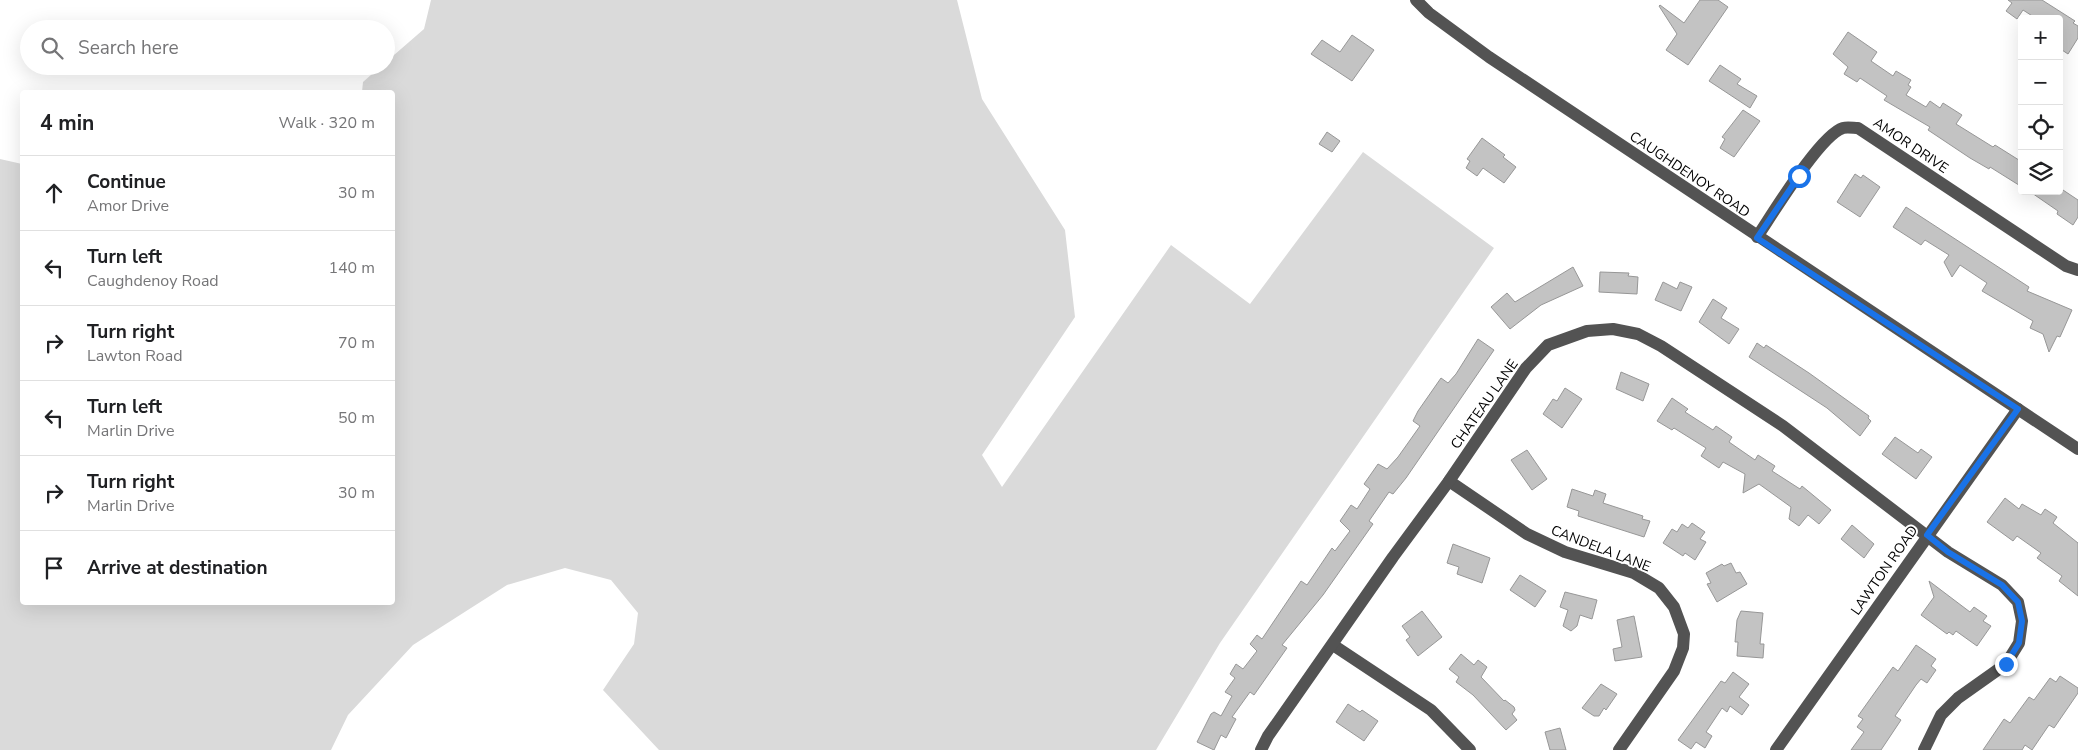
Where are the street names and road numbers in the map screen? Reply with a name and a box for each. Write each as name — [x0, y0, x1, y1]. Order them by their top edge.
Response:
street label: AMOR DRIVE — [1869, 113, 1952, 178]
street label: CAUGHDENOY ROAD — [1626, 127, 1754, 222]
street label: CHATEAU LANE — [1446, 356, 1522, 453]
street label: CANDELA LANE — [1548, 521, 1653, 576]
street label: LAWTON ROAD — [1846, 522, 1922, 619]

